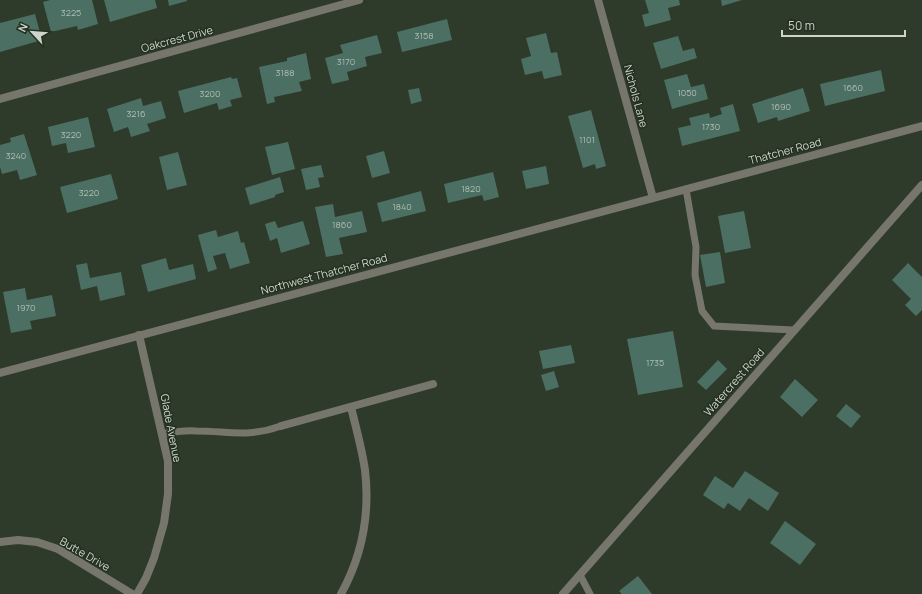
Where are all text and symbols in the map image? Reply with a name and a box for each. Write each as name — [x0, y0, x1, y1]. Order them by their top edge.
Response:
house number: 3225 — [61, 6, 81, 19]
north arrow — [12, 12, 52, 52]
scale bar — [782, 12, 905, 38]
text: 50 m — [788, 17, 815, 34]
text: N — [14, 20, 31, 34]
street label: Oakcrest Drive — [139, 22, 215, 55]
house number: 3158 — [415, 29, 433, 42]
house number: 3170 — [337, 55, 355, 68]
street label: Nichols Lane — [621, 63, 652, 129]
house number: 3188 — [276, 66, 294, 79]
house number: 1660 — [843, 81, 863, 94]
house number: 1050 — [677, 86, 697, 99]
house number: 3200 — [199, 87, 221, 100]
house number: 1690 — [771, 100, 791, 113]
house number: 3216 — [126, 107, 146, 120]
house number: 1730 — [702, 120, 720, 133]
house number: 3220 — [61, 128, 81, 141]
house number: 1101 — [579, 133, 595, 146]
street label: Thatcher Road — [747, 134, 823, 167]
house number: 3240 — [6, 149, 26, 162]
house number: 1820 — [461, 182, 481, 195]
house number: 3220 — [79, 186, 99, 199]
house number: 1840 — [392, 200, 412, 213]
house number: 1860 — [332, 218, 352, 231]
street label: Northwest Thatcher Road — [259, 249, 389, 298]
house number: 1970 — [17, 301, 35, 314]
street label: Watercrest Road — [700, 345, 767, 419]
house number: 1735 — [646, 356, 664, 369]
street label: Glade Avenue — [158, 392, 186, 464]
street label: Butte Drive — [57, 533, 114, 574]

